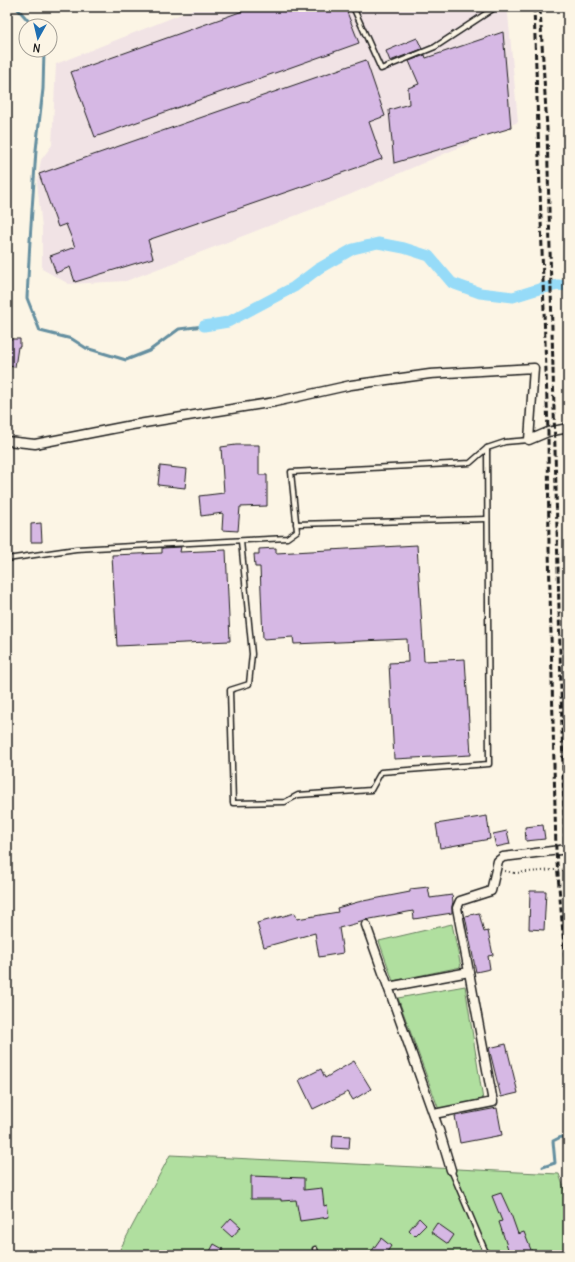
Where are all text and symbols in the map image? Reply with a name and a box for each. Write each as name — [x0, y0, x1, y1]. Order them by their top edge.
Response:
north arrow — [18, 18, 58, 58]
text: N — [32, 40, 41, 55]

